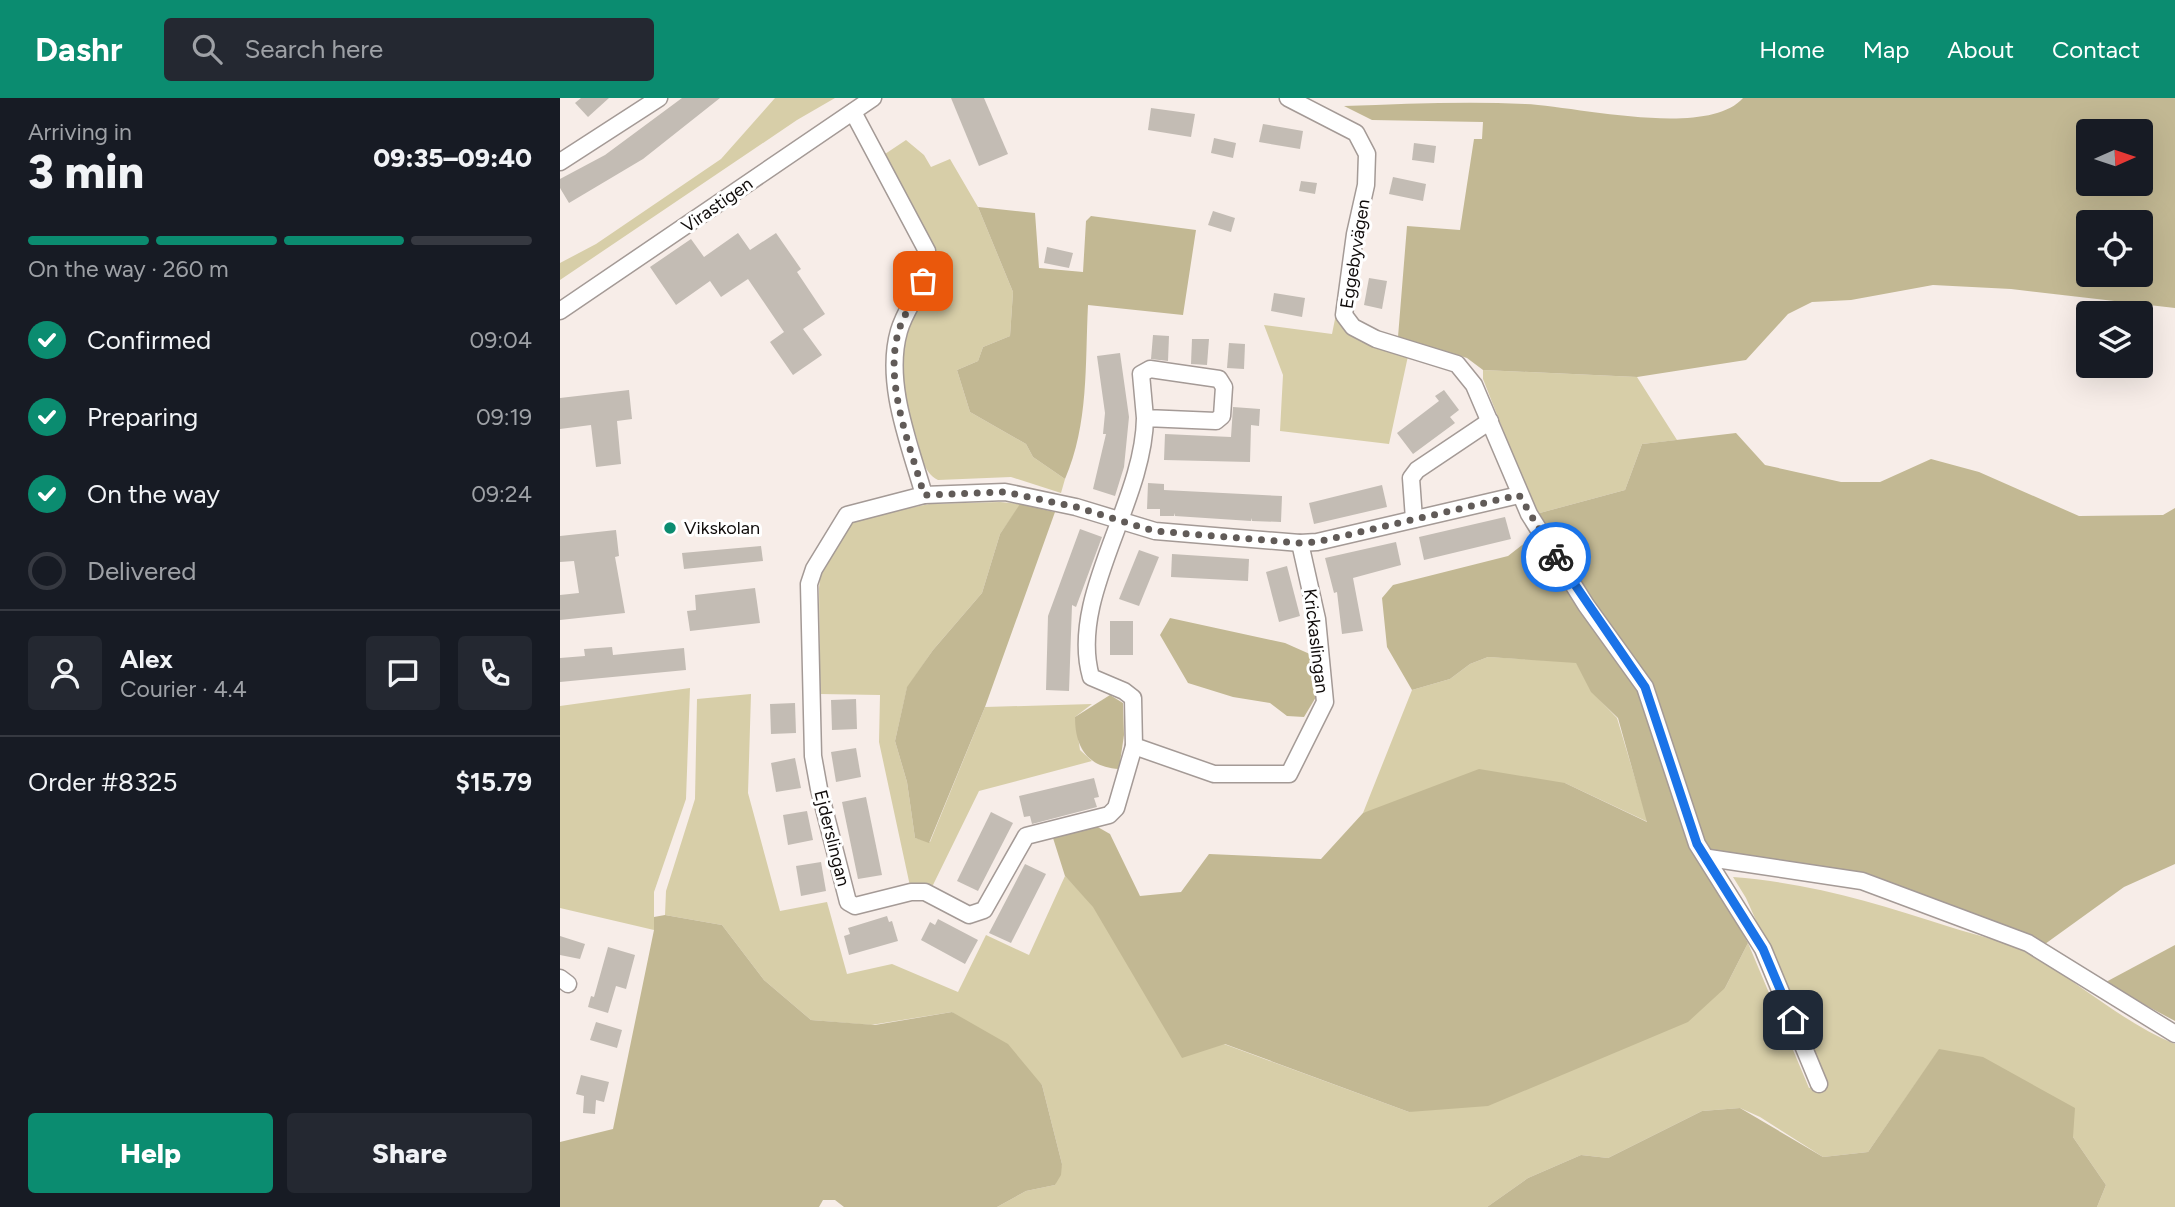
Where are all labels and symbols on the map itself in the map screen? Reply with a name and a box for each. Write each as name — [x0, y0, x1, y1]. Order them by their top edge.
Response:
north arrow — [2076, 119, 2152, 196]
street label: Virastigen — [677, 173, 757, 237]
street label: Eggebyvägen — [1336, 198, 1374, 310]
pin — [893, 251, 953, 311]
place label: Vikskolan — [684, 517, 760, 539]
marker: Vikskolan — [662, 520, 678, 536]
courier — [1521, 522, 1591, 592]
street label: Krickaslingan — [1299, 588, 1333, 694]
street label: Ejderslingan — [809, 788, 855, 888]
pin — [1763, 990, 1823, 1050]

